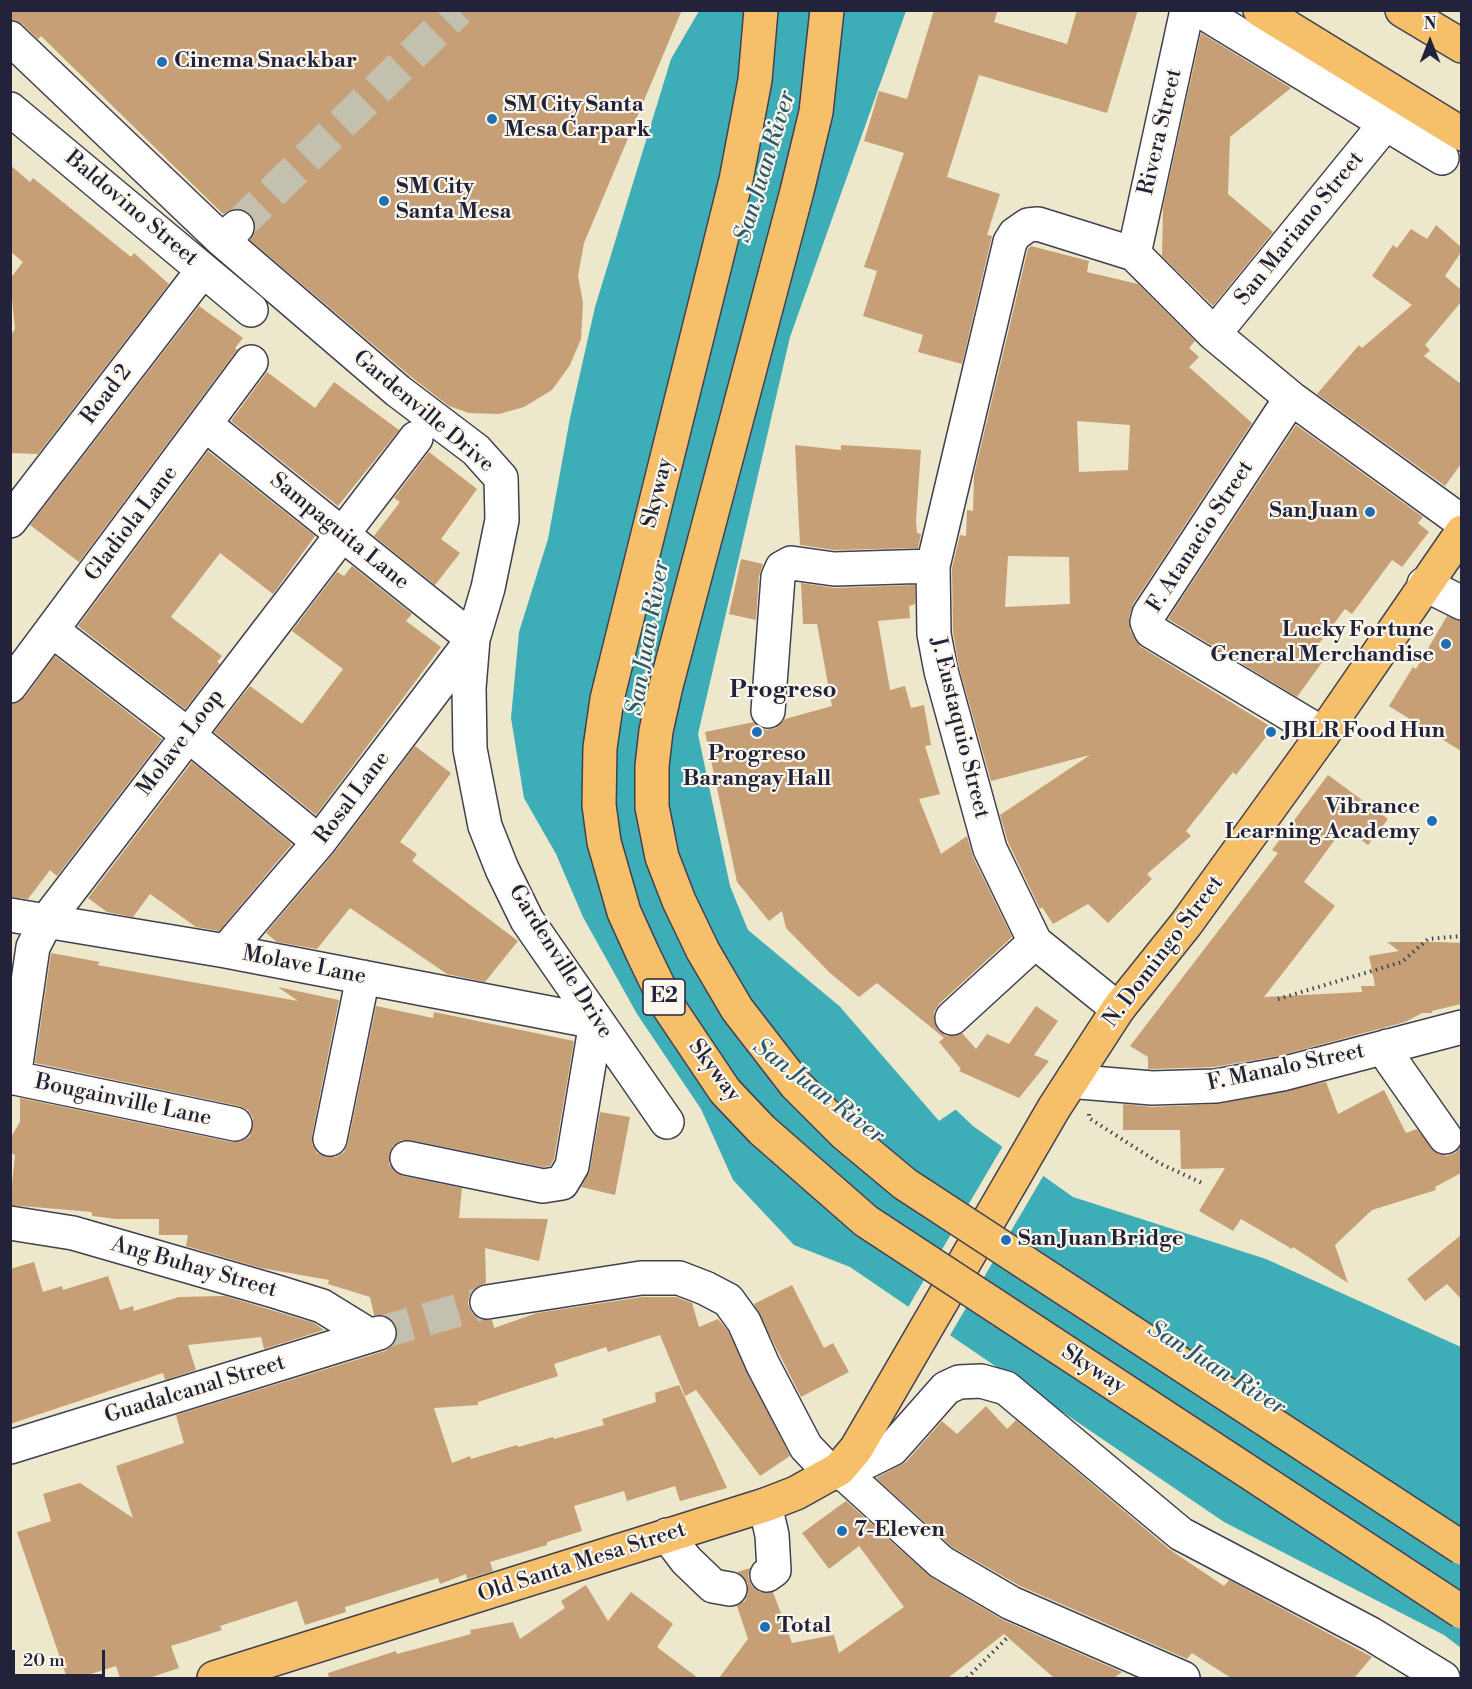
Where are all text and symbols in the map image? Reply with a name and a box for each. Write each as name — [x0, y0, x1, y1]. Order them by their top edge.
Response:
north arrow — [1400, 12, 1460, 72]
text: N — [1424, 14, 1436, 34]
place label: Cinema Snackbar — [174, 49, 357, 75]
marker: Cinema Snackbar — [155, 55, 169, 69]
street label: Rivera Street — [1134, 66, 1188, 198]
water label: San Juan River — [729, 88, 803, 246]
place label: SM City Santa Mesa Carpark — [504, 93, 650, 144]
marker: SM City Santa Mesa Carpark — [485, 112, 499, 126]
street label: Baldovino Street — [59, 146, 203, 272]
street label: San Mariano Street — [1230, 147, 1370, 311]
place label: SM City Santa Mesa — [396, 175, 511, 226]
marker: SM City Santa Mesa — [377, 194, 391, 208]
street label: Gardenville Drive — [347, 345, 499, 479]
street label: Road 2 — [76, 360, 138, 430]
street label: Skyway — [637, 455, 679, 531]
street label: F. Atanacio Street — [1142, 456, 1260, 618]
street label: Gladiola Lane — [80, 461, 184, 587]
street label: Sampaguita Lane — [264, 468, 414, 596]
place label: San Juan — [1269, 499, 1358, 525]
marker: San Juan — [1363, 505, 1377, 519]
water label: San Juan River — [621, 558, 677, 718]
place label: Lucky Fortune General Merchandise — [1210, 618, 1434, 670]
street label: J. Eustaquio Street — [924, 635, 994, 821]
marker: Lucky Fortune General Merchandise — [1439, 637, 1453, 651]
district label: Progreso — [729, 677, 837, 705]
street label: Molave Loop — [132, 684, 230, 802]
place label: JBLR Food Hun — [1283, 719, 1445, 745]
marker: Progreso Barangay Hall — [750, 725, 764, 739]
marker: JBLR Food Hun — [1264, 725, 1278, 739]
place label: Progreso Barangay Hall — [683, 742, 831, 794]
street label: Rosal Lane — [310, 746, 396, 850]
place label: Vibrance Learning Academy — [1225, 795, 1420, 846]
marker: Vibrance Learning Academy — [1425, 814, 1439, 828]
street label: N. Domingo Street — [1098, 871, 1230, 1033]
street label: Gardenville Drive — [502, 880, 618, 1044]
street label: Molave Lane — [240, 941, 368, 991]
road number: E2 — [643, 979, 685, 1015]
water label: San Juan River — [747, 1033, 889, 1151]
street label: Skyway — [682, 1035, 746, 1107]
street label: F. Manalo Street — [1205, 1038, 1367, 1098]
street label: Bougainville Lane — [32, 1069, 214, 1133]
place label: San Juan Bridge — [1018, 1227, 1184, 1253]
street label: Ang Buhay Street — [108, 1232, 280, 1304]
marker: San Juan Bridge — [999, 1233, 1013, 1247]
water label: San Juan River — [1142, 1315, 1290, 1423]
street label: Skyway — [1056, 1339, 1130, 1401]
street label: Guadalcanal Street — [102, 1350, 288, 1430]
street label: Old Santa Mesa Street — [475, 1517, 689, 1609]
place label: 7-Eleven — [854, 1518, 945, 1544]
marker: 7-Eleven — [835, 1524, 849, 1538]
place label: Total — [777, 1614, 831, 1640]
marker: Total — [758, 1620, 772, 1634]
scale bar — [15, 1638, 108, 1676]
text: 20 m — [23, 1649, 65, 1672]

